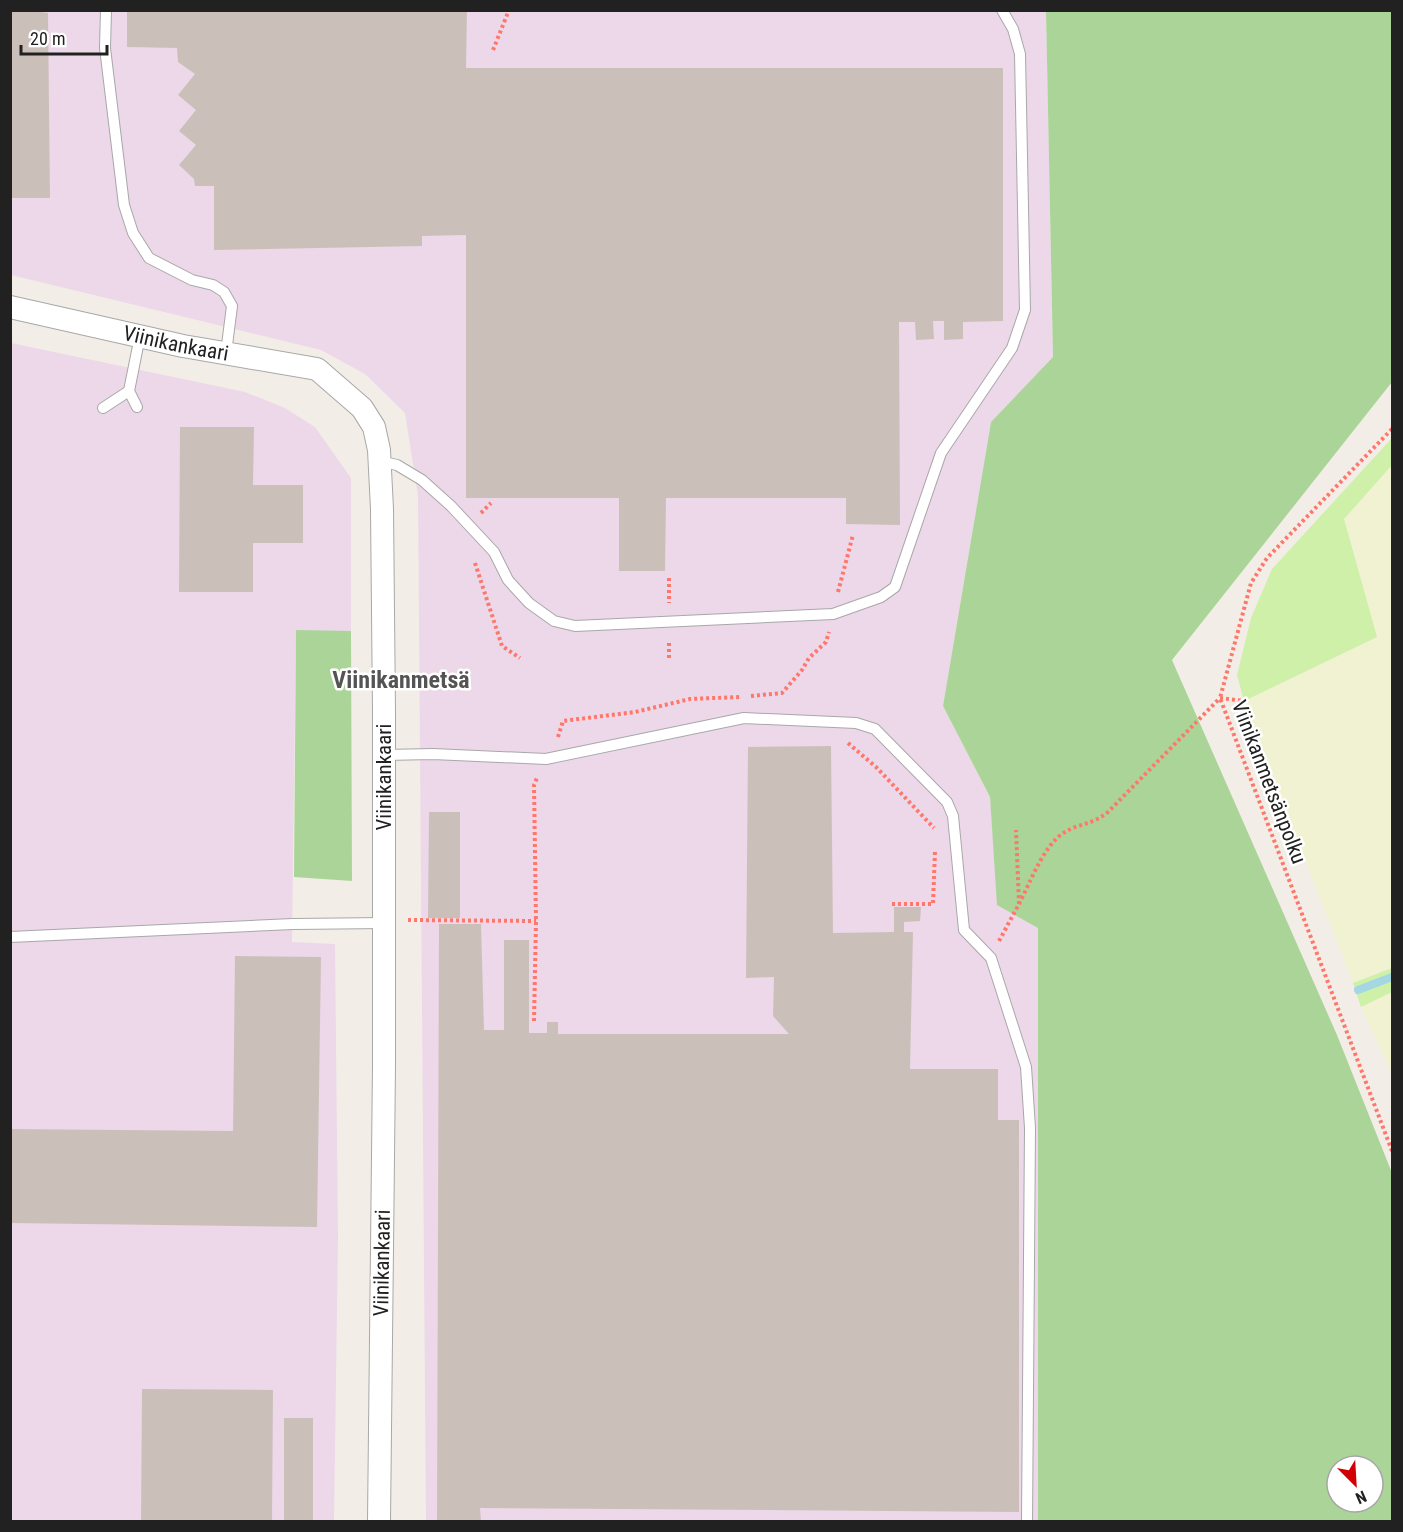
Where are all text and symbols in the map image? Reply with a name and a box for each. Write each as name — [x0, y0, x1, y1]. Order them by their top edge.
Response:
scale bar — [21, 18, 106, 56]
text: 20 m — [30, 28, 65, 49]
street label: Viinikankaari — [121, 321, 231, 366]
district label: Viinikanmetsä — [332, 666, 470, 694]
street label: Viinikanmetsänpolku — [1227, 697, 1311, 867]
street label: Viinikankaari — [372, 724, 396, 830]
street label: Viinikankaari — [369, 1209, 395, 1317]
north arrow — [1325, 1454, 1385, 1514]
text: N — [1353, 1487, 1369, 1508]

